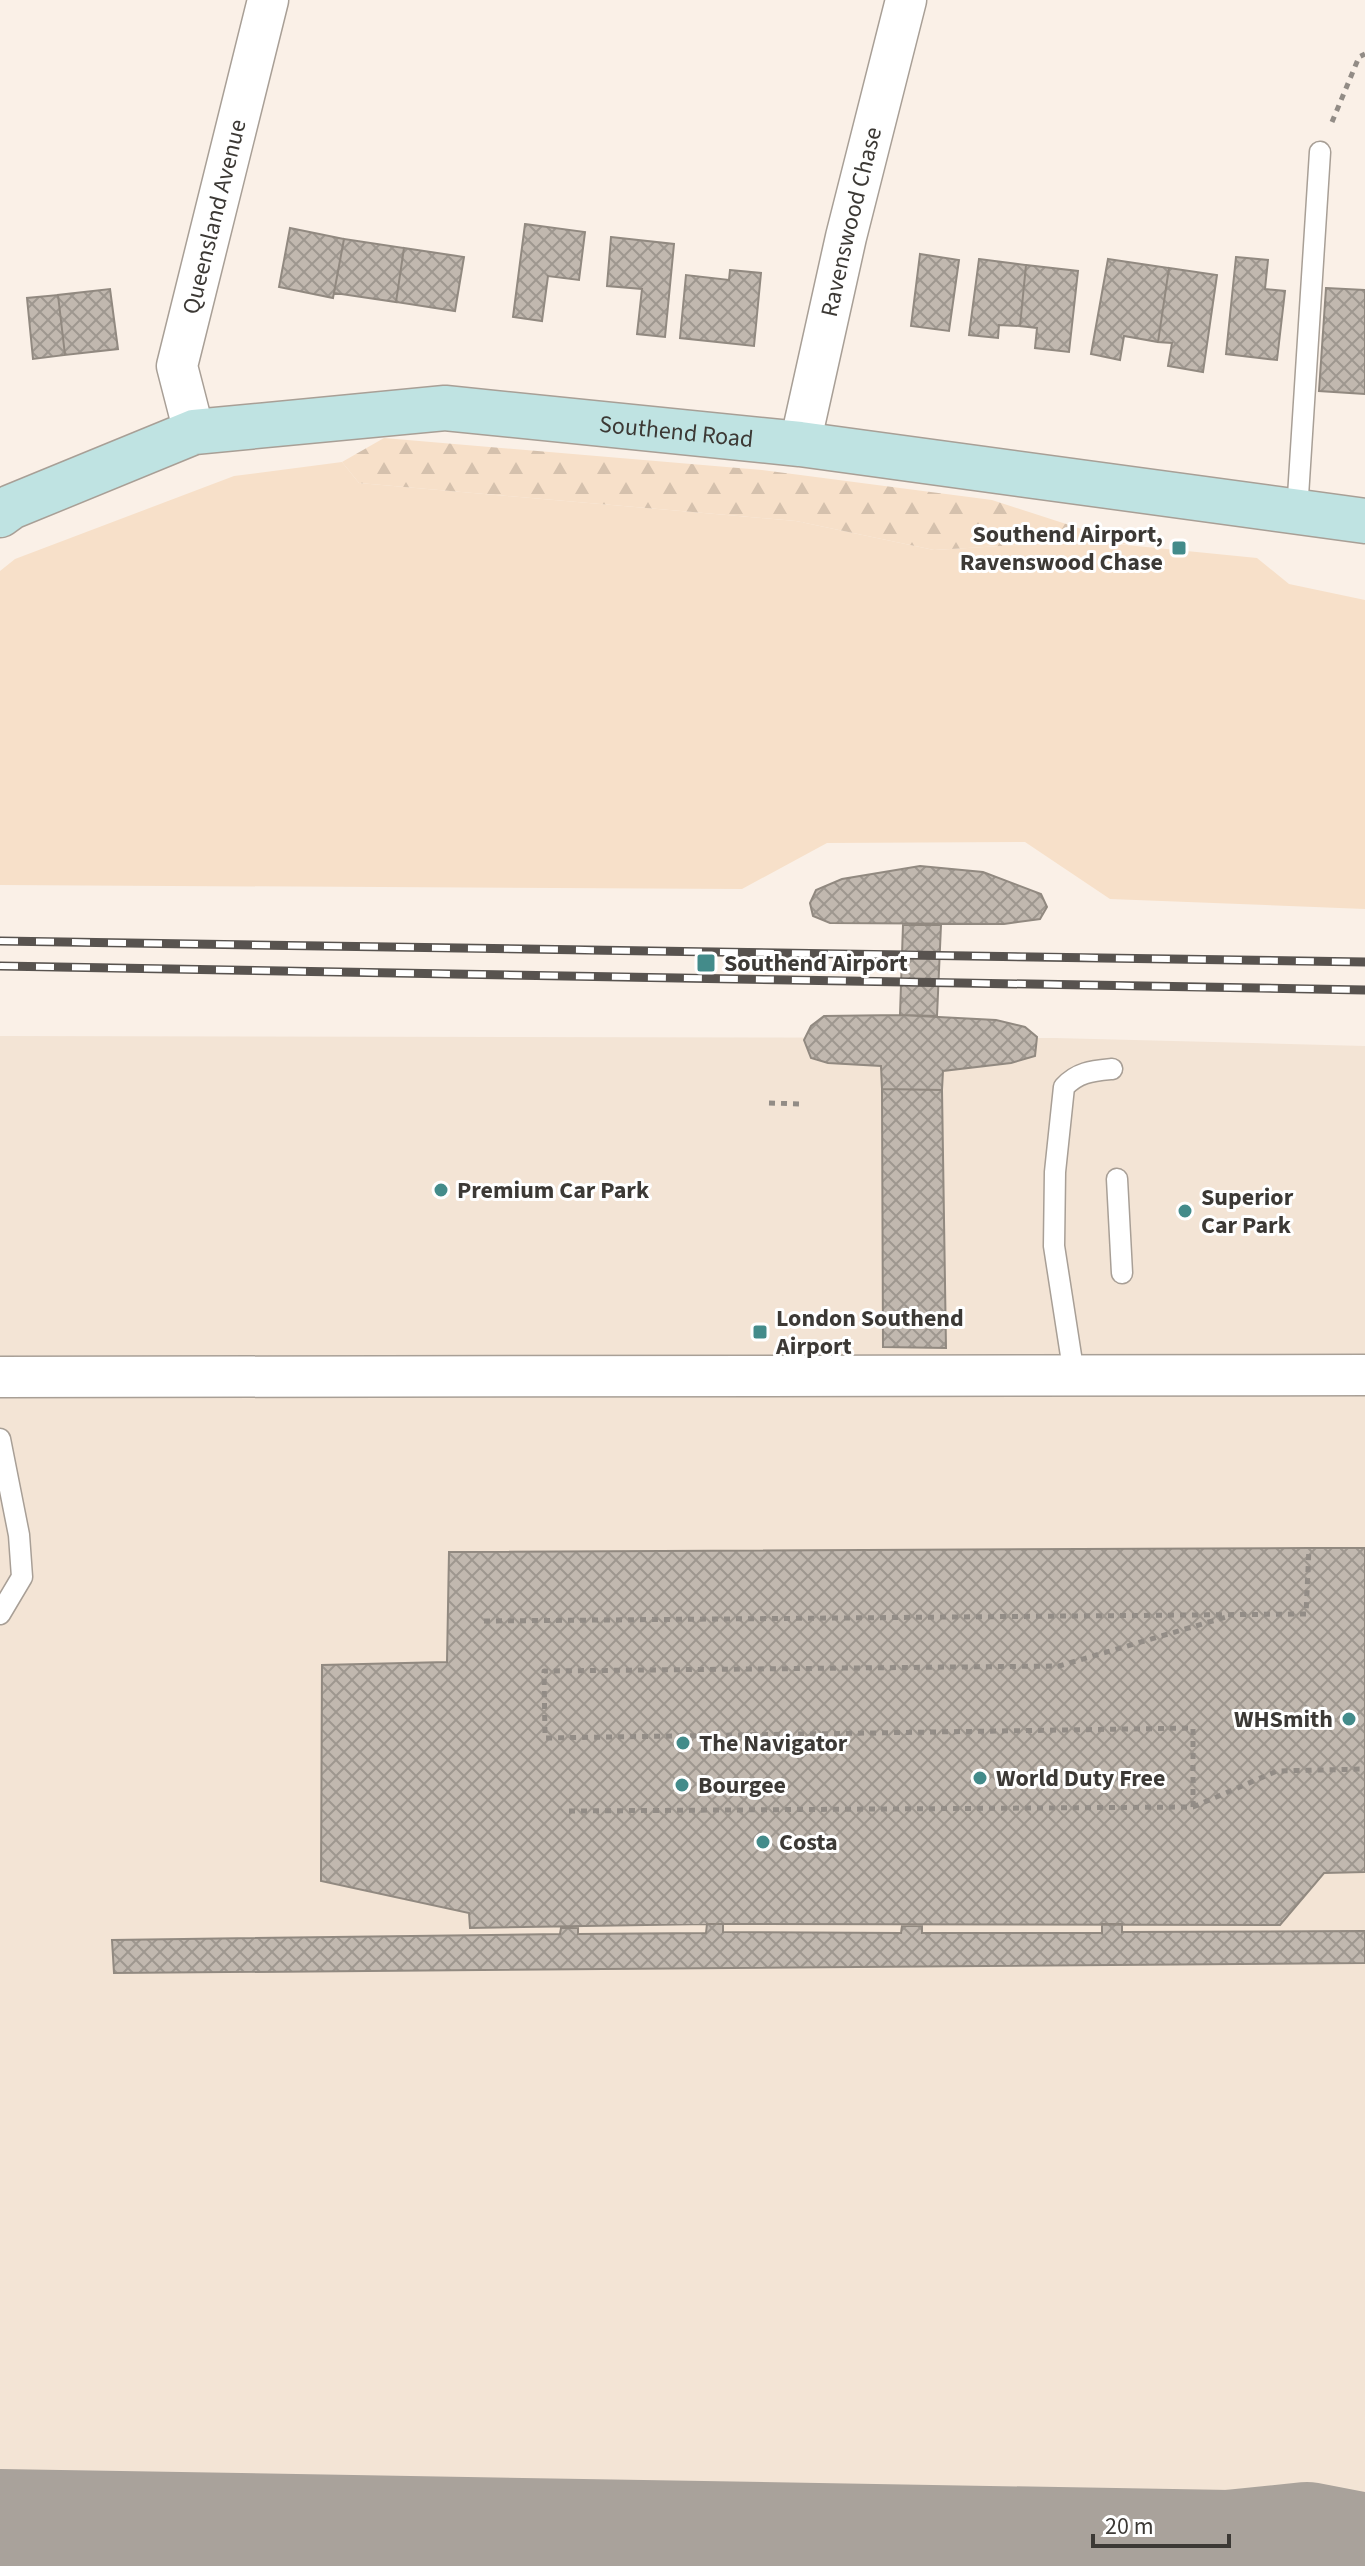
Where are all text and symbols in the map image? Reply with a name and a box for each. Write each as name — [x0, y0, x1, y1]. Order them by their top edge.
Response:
street label: Queensland Avenue — [173, 116, 255, 318]
street label: Ravenswood Chase — [811, 123, 891, 320]
street label: Southend Road — [598, 406, 755, 457]
place label: Southend Airport, Ravenswood Chase — [960, 517, 1163, 580]
marker: Southend Airport, Ravenswood Chase — [1170, 539, 1188, 557]
place label: Southend Airport — [724, 946, 908, 981]
marker: Southend Airport — [695, 952, 717, 974]
place label: Premium Car Park — [457, 1173, 650, 1208]
place label: Superior Car Park — [1201, 1180, 1294, 1243]
marker: Premium Car Park — [432, 1181, 450, 1199]
marker: Superior Car Park — [1176, 1202, 1194, 1220]
place label: London Southend Airport — [775, 1301, 964, 1364]
marker: London Southend Airport — [751, 1323, 769, 1341]
place label: WHSmith — [1234, 1702, 1333, 1737]
marker: WHSmith — [1340, 1710, 1358, 1728]
place label: The Navigator — [699, 1726, 848, 1761]
marker: The Navigator — [674, 1734, 692, 1752]
place label: World Duty Free — [996, 1761, 1165, 1796]
place label: Bourgee — [698, 1768, 786, 1803]
marker: World Duty Free — [971, 1769, 989, 1787]
marker: Bourgee — [673, 1776, 691, 1794]
place label: Costa — [779, 1825, 838, 1860]
marker: Costa — [754, 1833, 772, 1851]
scale bar — [1093, 2498, 1229, 2548]
text: 20 m — [1105, 2509, 1154, 2544]

